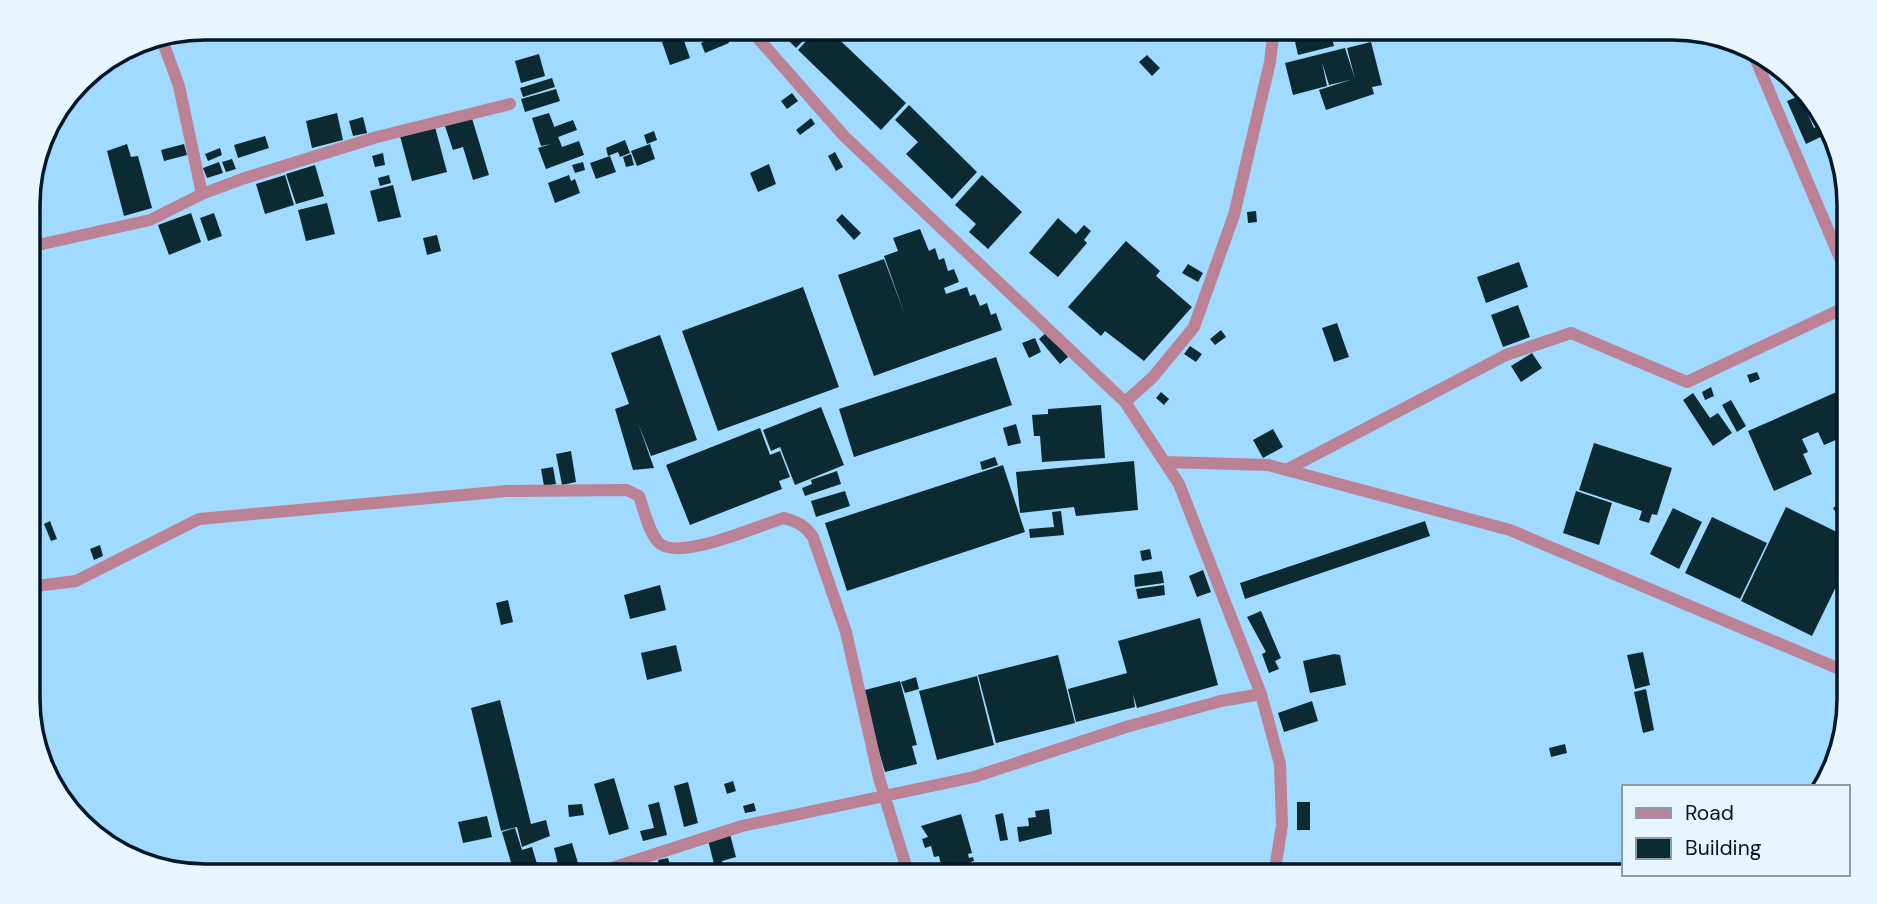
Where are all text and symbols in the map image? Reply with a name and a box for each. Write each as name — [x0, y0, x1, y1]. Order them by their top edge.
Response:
legend — [1622, 785, 1849, 876]
text: Road — [1685, 799, 1734, 827]
text: Building — [1685, 834, 1762, 862]

